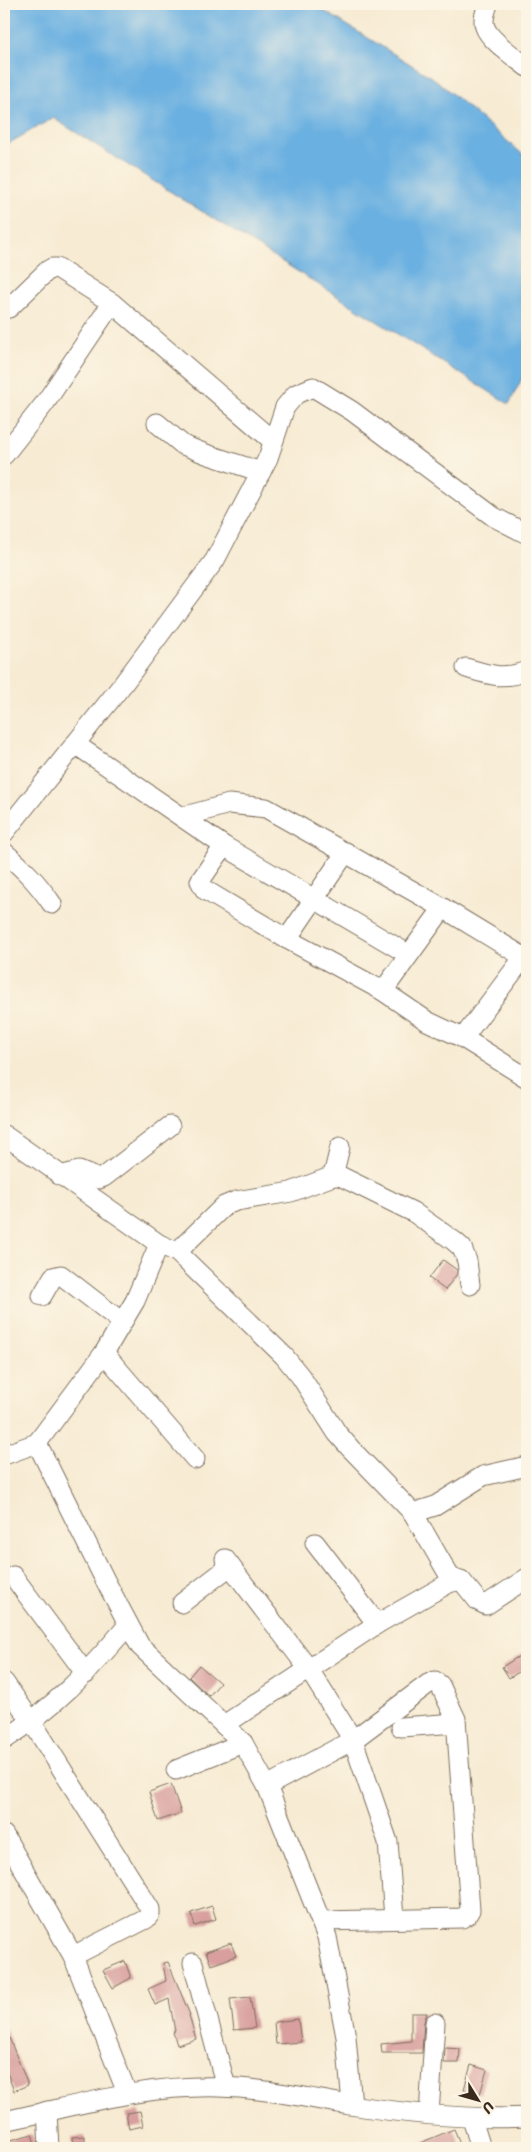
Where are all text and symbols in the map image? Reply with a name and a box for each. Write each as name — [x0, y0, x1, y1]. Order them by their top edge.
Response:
north arrow — [454, 2074, 504, 2124]
text: U — [475, 2096, 501, 2119]

